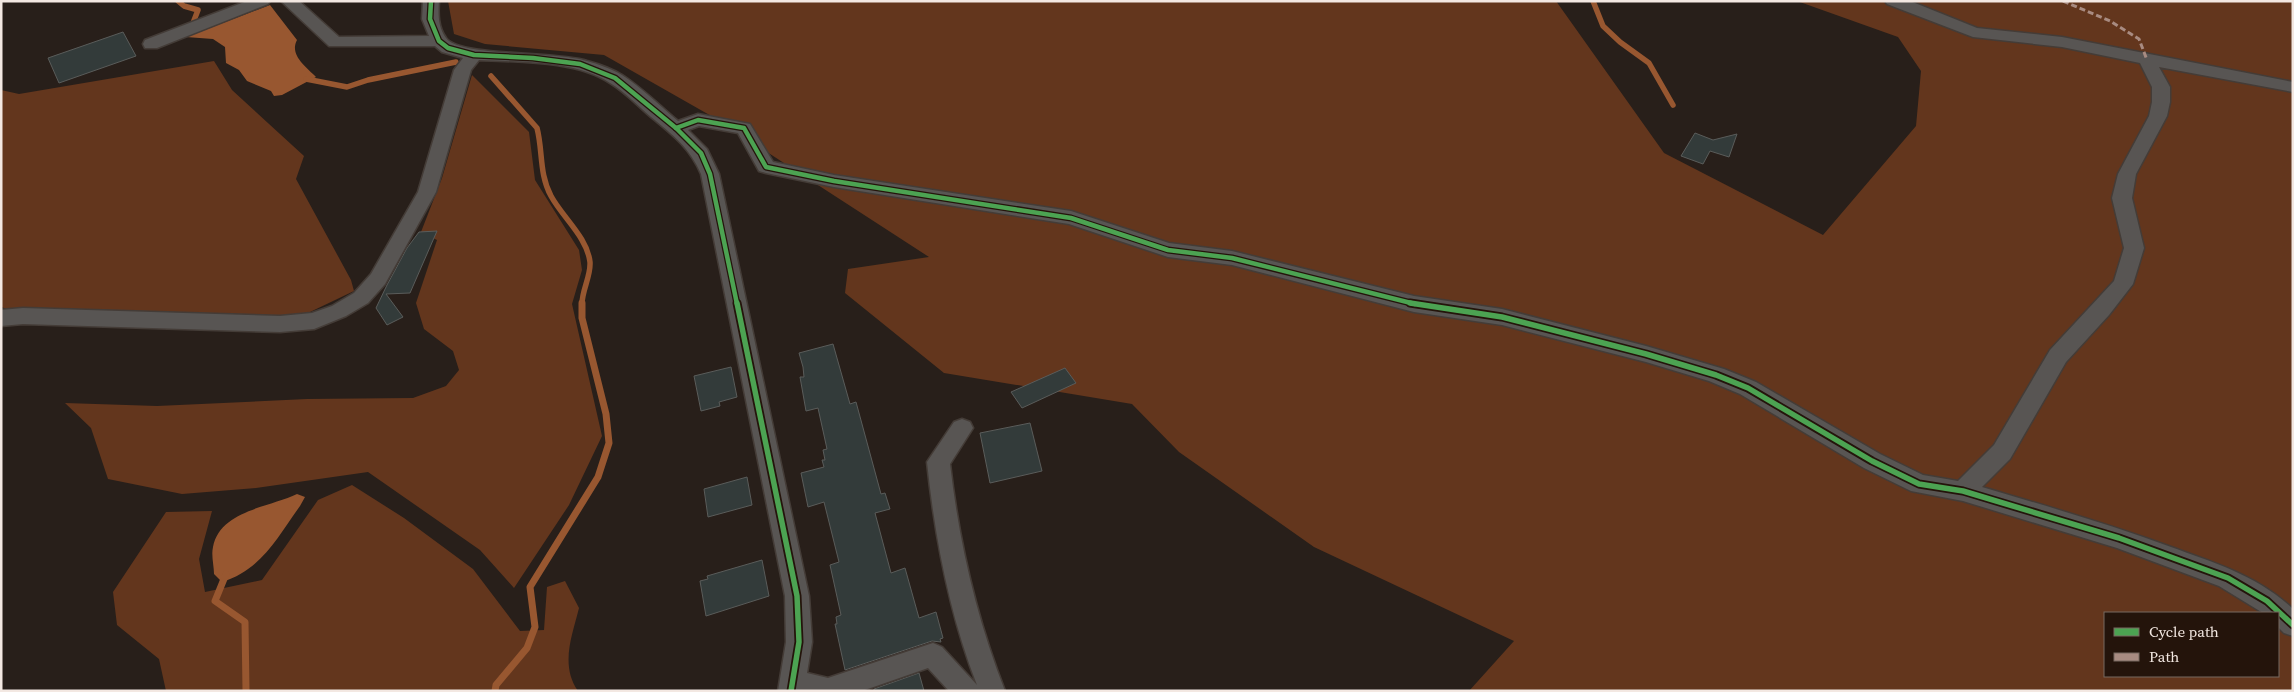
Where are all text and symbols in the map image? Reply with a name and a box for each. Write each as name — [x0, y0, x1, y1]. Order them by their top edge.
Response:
legend — [2104, 612, 2279, 677]
text: Cycle path — [2149, 621, 2219, 642]
text: Path — [2149, 646, 2179, 667]

